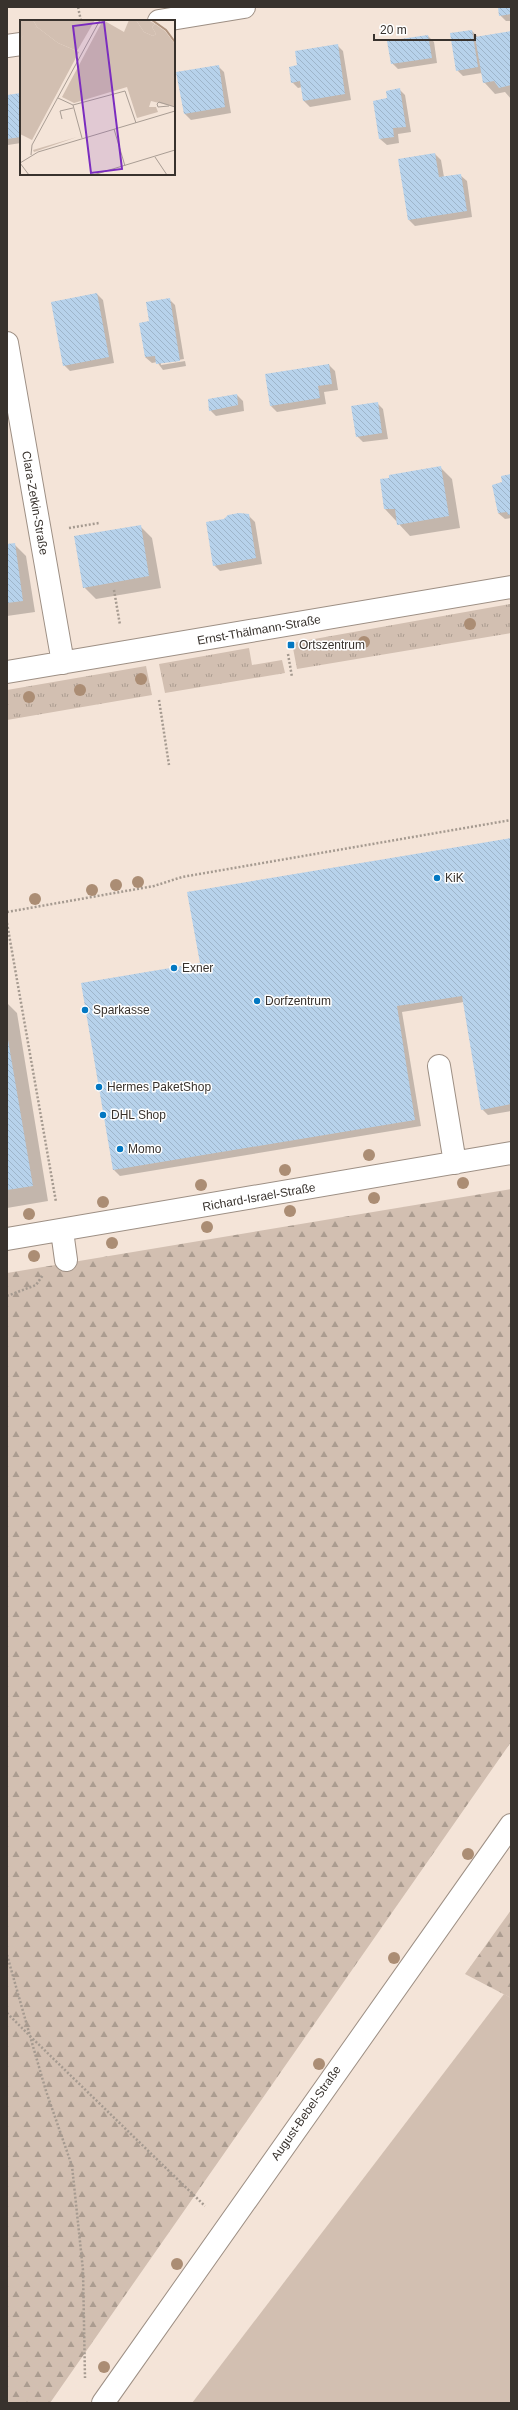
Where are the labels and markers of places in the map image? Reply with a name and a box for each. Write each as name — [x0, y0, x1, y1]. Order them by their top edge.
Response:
place label: Ortszentrum — [299, 638, 365, 652]
marker: Ortszentrum — [286, 640, 296, 650]
place label: KiK — [445, 871, 464, 885]
marker: KiK — [432, 873, 442, 883]
place label: Exner — [182, 961, 213, 975]
marker: Exner — [169, 963, 179, 973]
place label: Dorfzentrum — [265, 994, 331, 1008]
marker: Dorfzentrum — [252, 996, 262, 1006]
place label: Sparkasse — [93, 1003, 150, 1017]
marker: Sparkasse — [80, 1005, 90, 1015]
place label: Hermes PaketShop — [107, 1080, 211, 1094]
marker: Hermes PaketShop — [94, 1082, 104, 1092]
place label: DHL Shop — [111, 1108, 166, 1122]
marker: DHL Shop — [98, 1110, 108, 1120]
place label: Momo — [128, 1142, 162, 1156]
marker: Momo — [115, 1144, 125, 1154]

